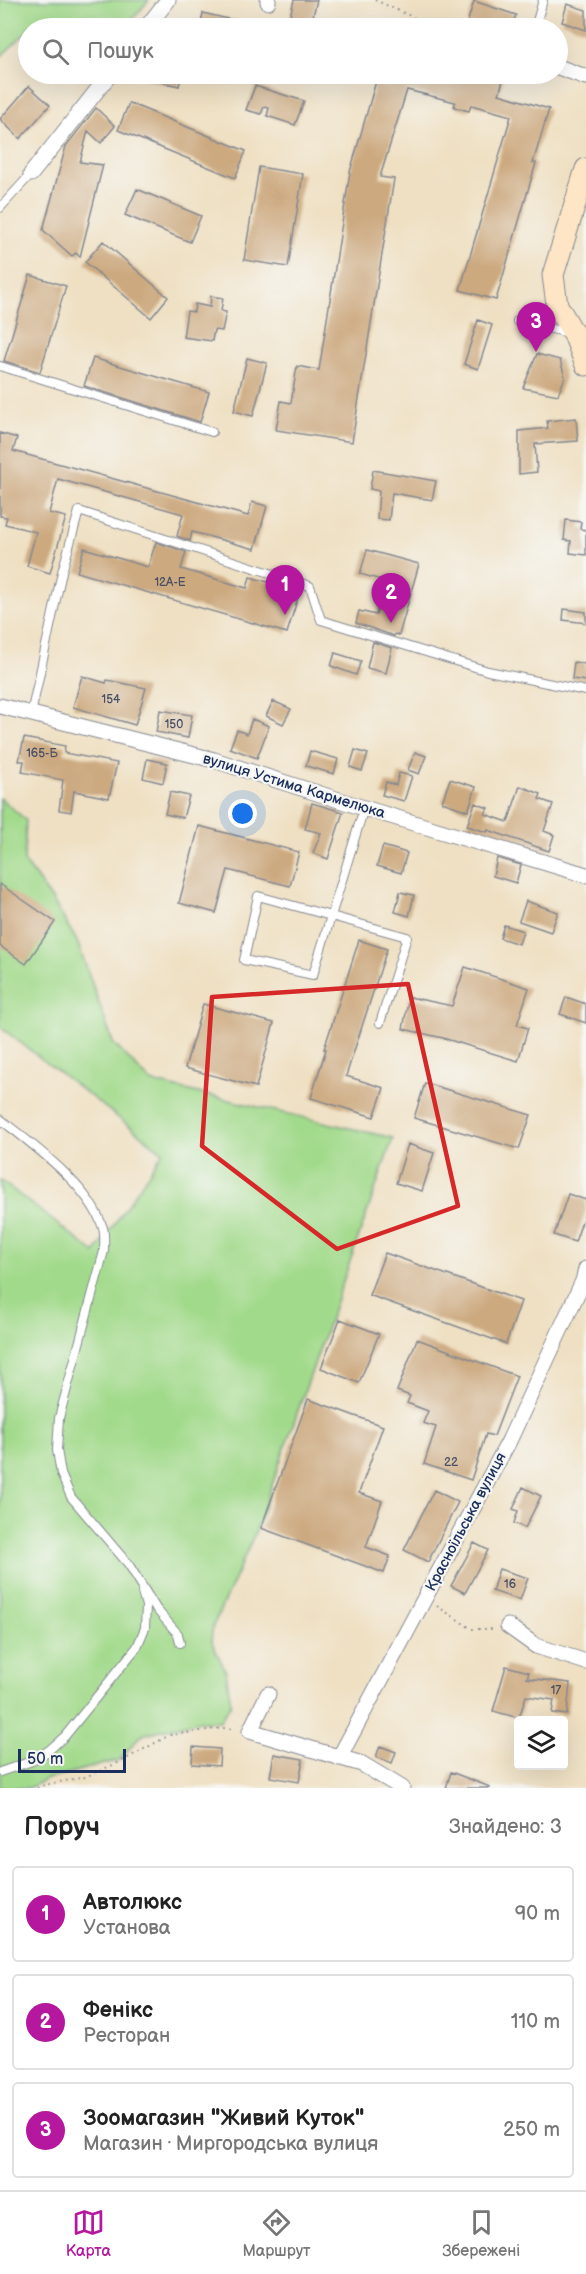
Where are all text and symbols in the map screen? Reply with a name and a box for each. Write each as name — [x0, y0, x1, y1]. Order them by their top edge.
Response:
search box — [18, 18, 568, 84]
icon: search — [39, 35, 72, 68]
text: Пошук — [87, 38, 154, 65]
pin: 3 — [516, 302, 556, 352]
pin: 1 — [266, 566, 304, 615]
pin: 2 — [372, 574, 410, 623]
house number: 12А-Е — [154, 575, 186, 590]
house number: 154 — [102, 692, 121, 707]
house number: 150 — [165, 717, 183, 732]
house number: 165-Б — [26, 746, 58, 761]
street label: вулиця Устима Кармелюка — [201, 749, 388, 823]
your location — [228, 799, 257, 828]
street label: Красноїльська вулиця — [421, 1449, 511, 1595]
house number: 22 — [444, 1455, 458, 1470]
house number: 16 — [504, 1577, 516, 1592]
house number: 17 — [551, 1683, 561, 1698]
map controls — [514, 1716, 568, 1770]
button: layers — [514, 1716, 568, 1770]
scale bar — [18, 1746, 126, 1774]
text: 50 m — [27, 1750, 63, 1769]
text: Поруч — [24, 1812, 100, 1843]
text: Знайдено: 3 — [449, 1815, 562, 1839]
text: Автолюкс — [83, 1889, 182, 1916]
text: 1 — [41, 1902, 50, 1926]
text: 90 m — [515, 1902, 560, 1926]
text: Установа — [83, 1916, 171, 1940]
text: Фенікс — [83, 1997, 153, 2024]
text: 2 — [40, 2010, 51, 2034]
text: 110 m — [511, 2010, 560, 2034]
text: Ресторан — [83, 2024, 170, 2048]
text: Зоомагазин "Живий Куток" — [83, 2105, 364, 2132]
text: 3 — [40, 2118, 51, 2142]
text: 250 m — [503, 2118, 560, 2142]
text: Магазин · Миргородська вулиця — [83, 2132, 378, 2156]
tab: Карта — [66, 2206, 111, 2261]
tab: Маршрут — [242, 2206, 311, 2261]
tab: Збережені — [442, 2206, 520, 2261]

